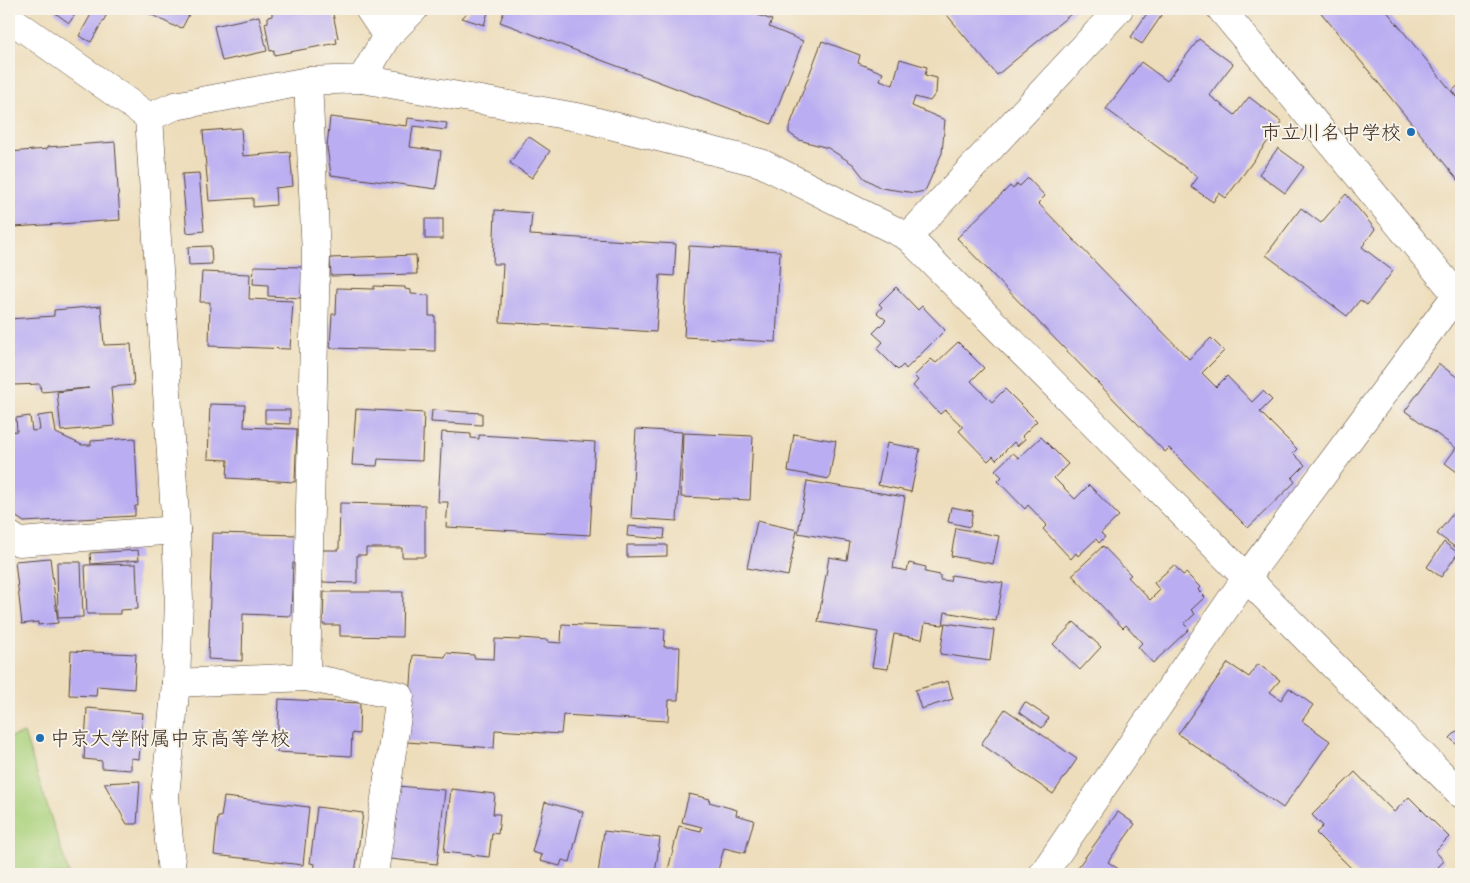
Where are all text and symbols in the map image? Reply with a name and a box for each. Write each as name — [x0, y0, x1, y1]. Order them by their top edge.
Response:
place label: 市立川名中学校 — [1261, 120, 1401, 149]
marker: 市立川名中学校 — [1405, 126, 1417, 138]
place label: 中京大学附属中京高等学校 — [50, 726, 290, 755]
marker: 中京大学附属中京高等学校 — [34, 732, 46, 744]

